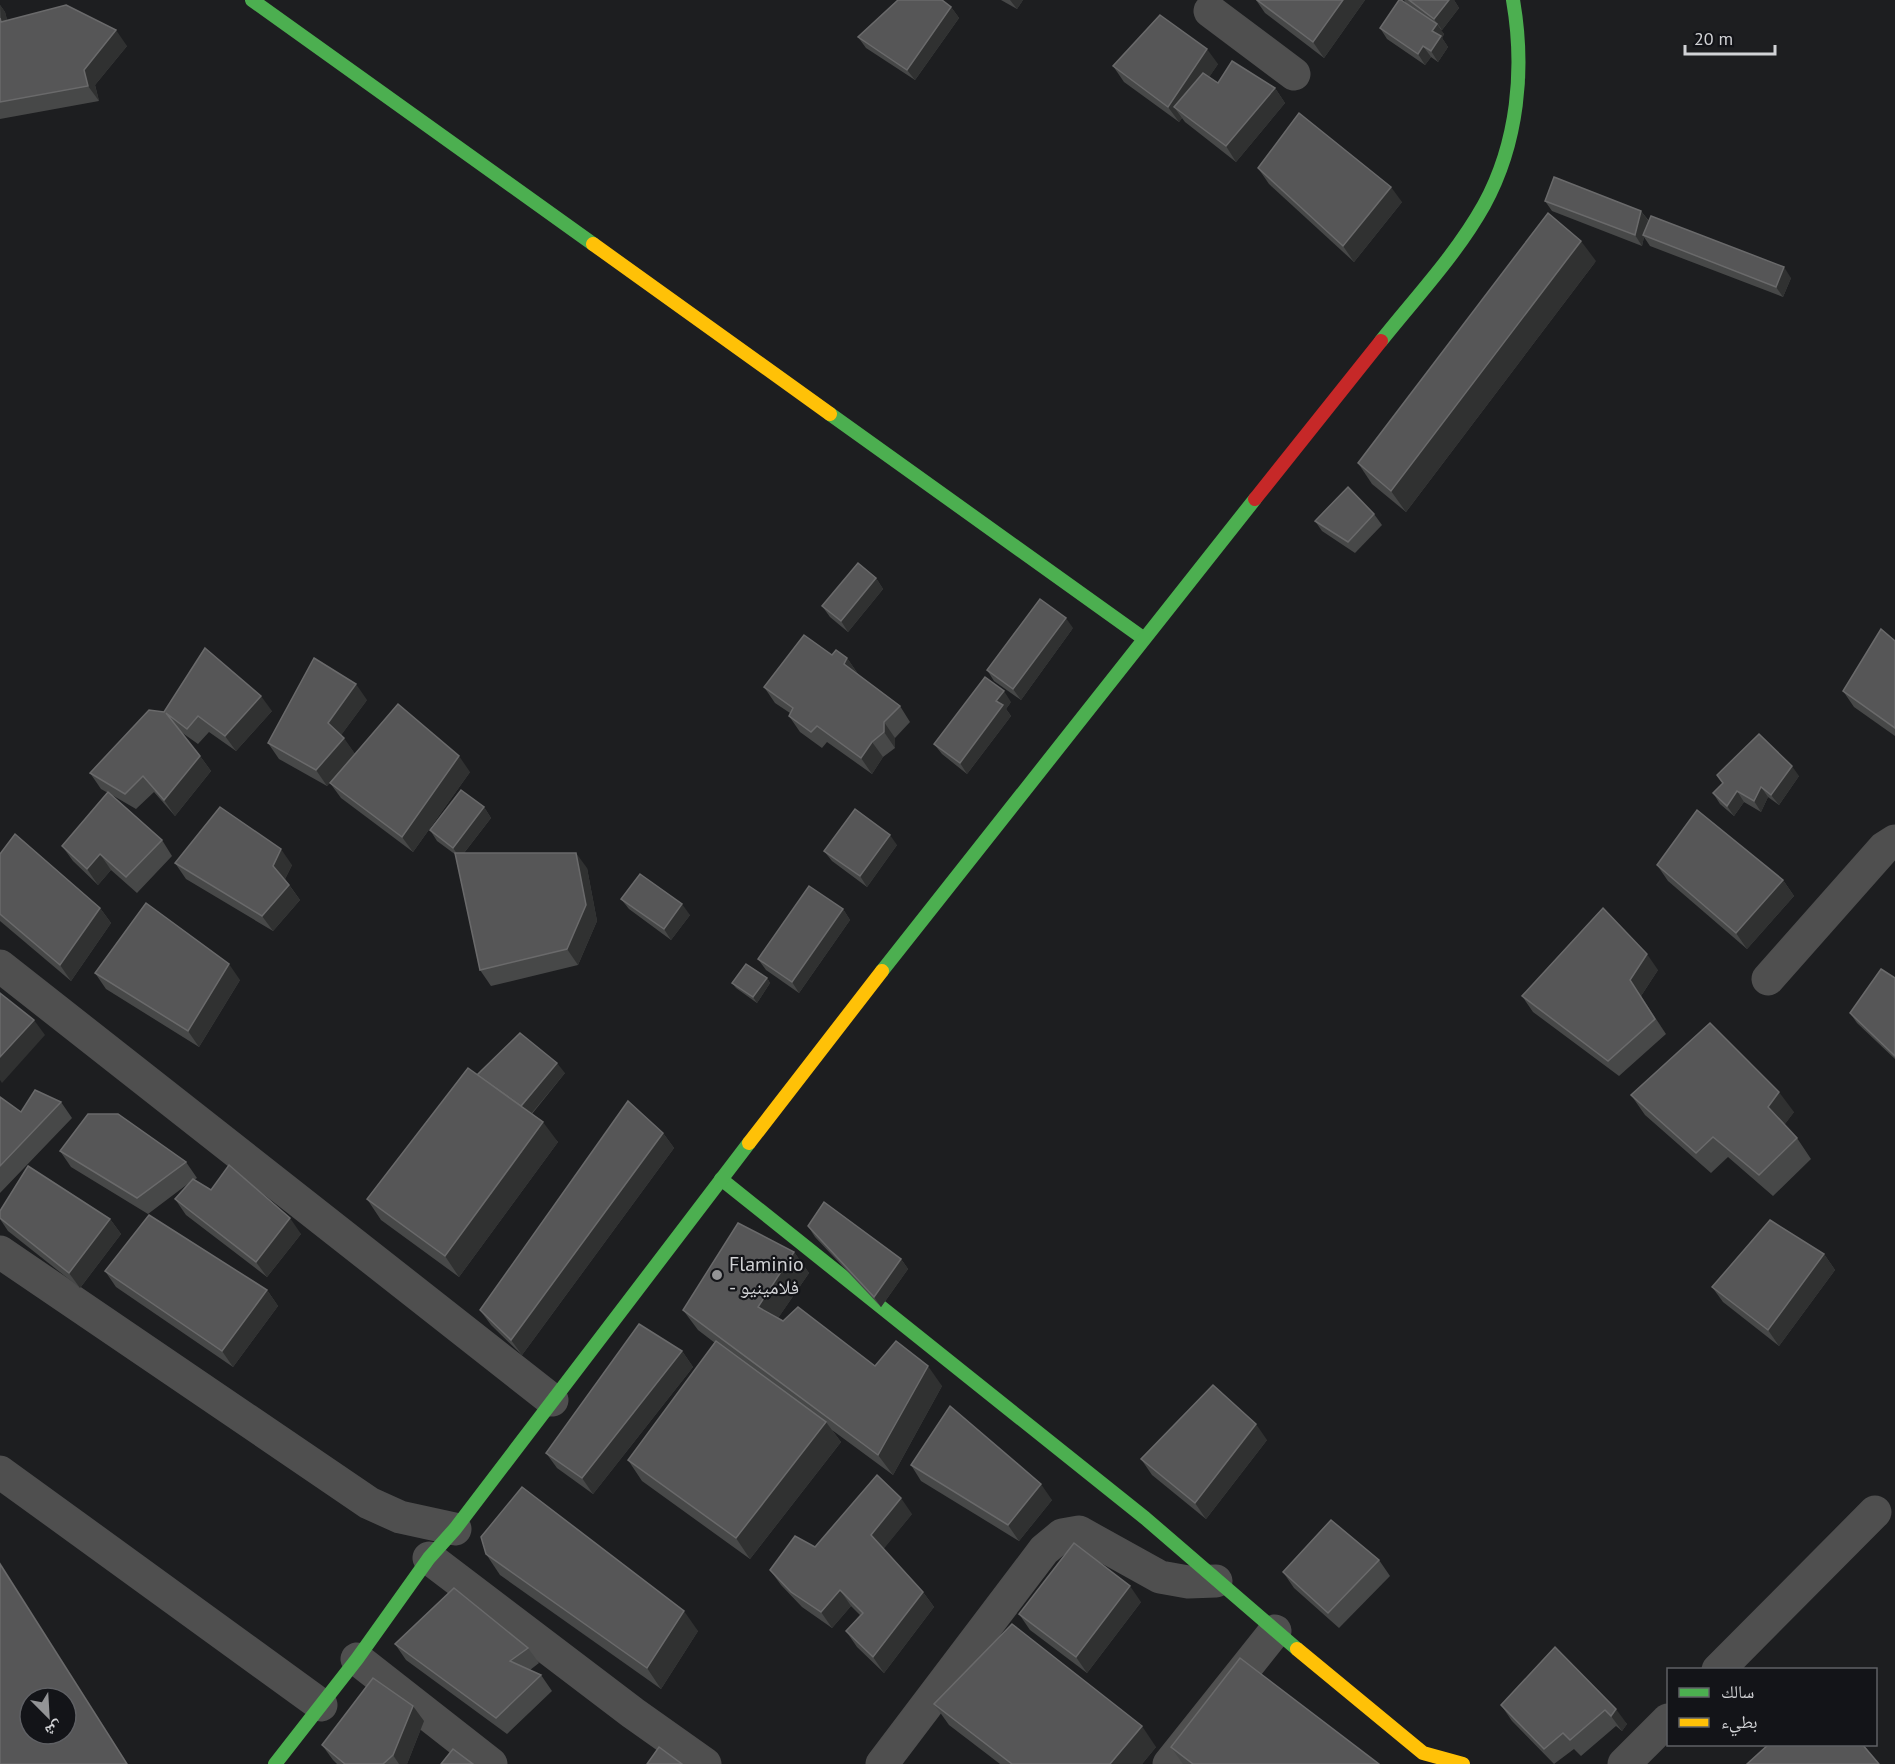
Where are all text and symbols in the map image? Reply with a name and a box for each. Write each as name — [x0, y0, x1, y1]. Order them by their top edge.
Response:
scale bar — [1685, 18, 1775, 56]
text: 20 m — [1694, 27, 1733, 50]
place label: Flaminio - فلامينيو — [729, 1251, 804, 1300]
marker: Flaminio - فلامينيو — [710, 1268, 724, 1282]
legend — [1667, 1668, 1877, 1746]
text: سالك — [1721, 1680, 1754, 1703]
north arrow — [18, 1686, 78, 1746]
text: بطيء — [1721, 1710, 1758, 1737]
text: ش — [42, 1717, 66, 1742]

